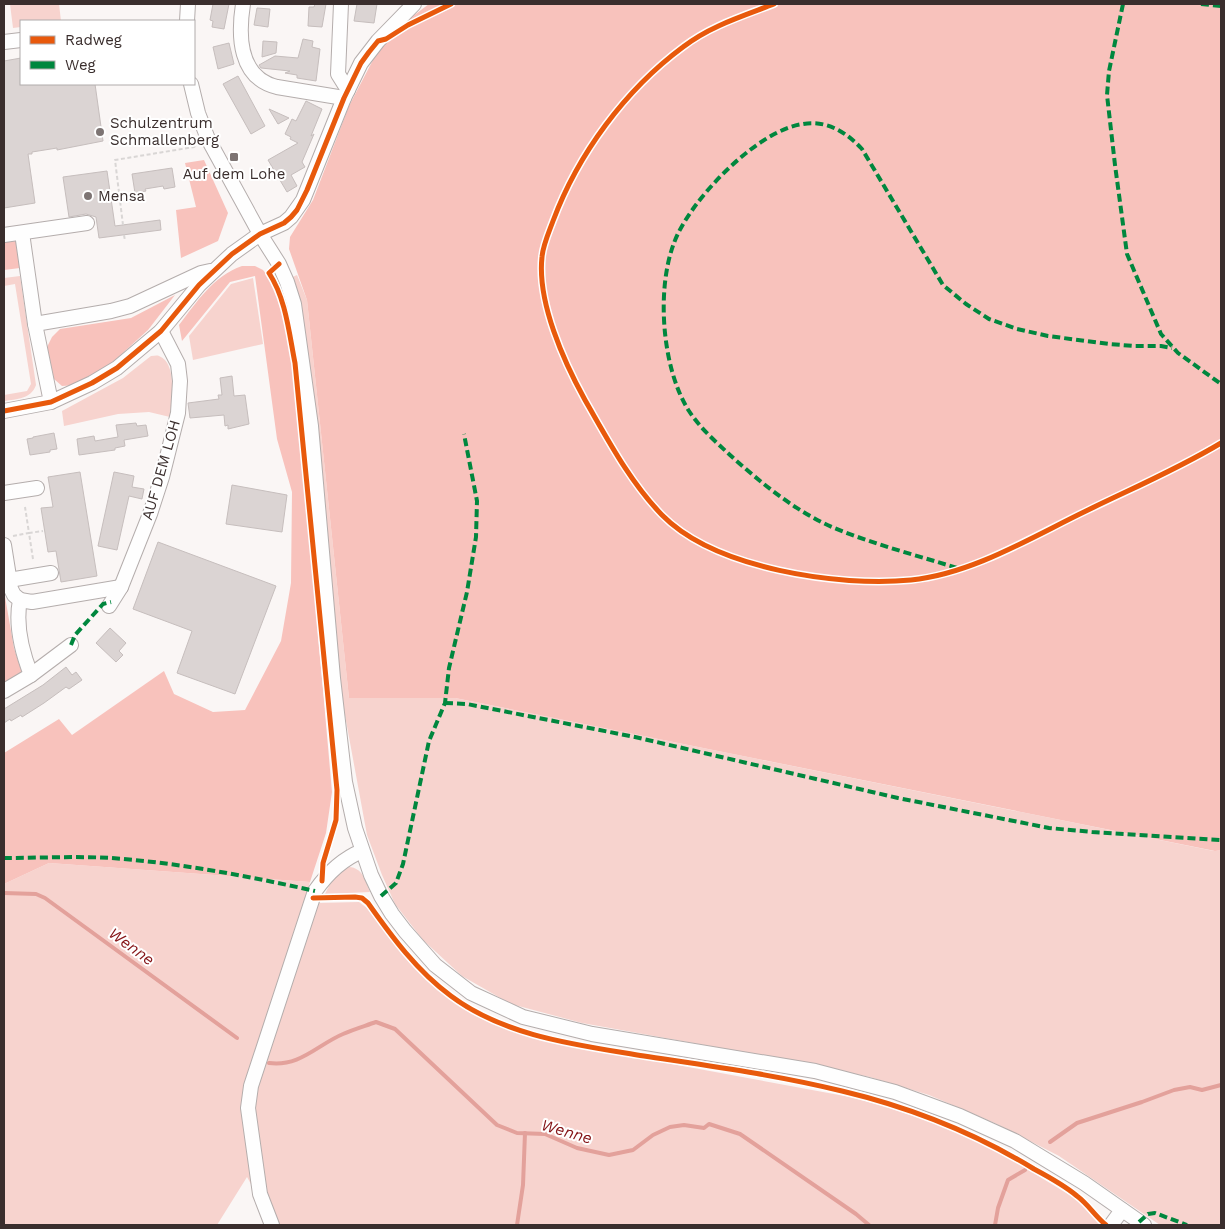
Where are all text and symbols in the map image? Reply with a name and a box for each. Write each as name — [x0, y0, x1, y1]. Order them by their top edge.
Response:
legend — [20, 20, 195, 85]
text: Radweg — [65, 31, 122, 49]
text: Weg — [65, 56, 96, 74]
place label: Schulzentrum Schmallenberg — [110, 114, 219, 149]
marker: Schulzentrum Schmallenberg — [94, 126, 106, 138]
marker: Auf dem Lohe — [228, 151, 240, 163]
place label: Auf dem Lohe — [183, 165, 285, 183]
place label: Mensa — [98, 187, 146, 205]
marker: Mensa — [82, 190, 94, 202]
street label: AUF DEM LOH — [138, 418, 184, 522]
water label: Wenne — [105, 923, 158, 969]
water label: Wenne — [539, 1115, 594, 1148]

